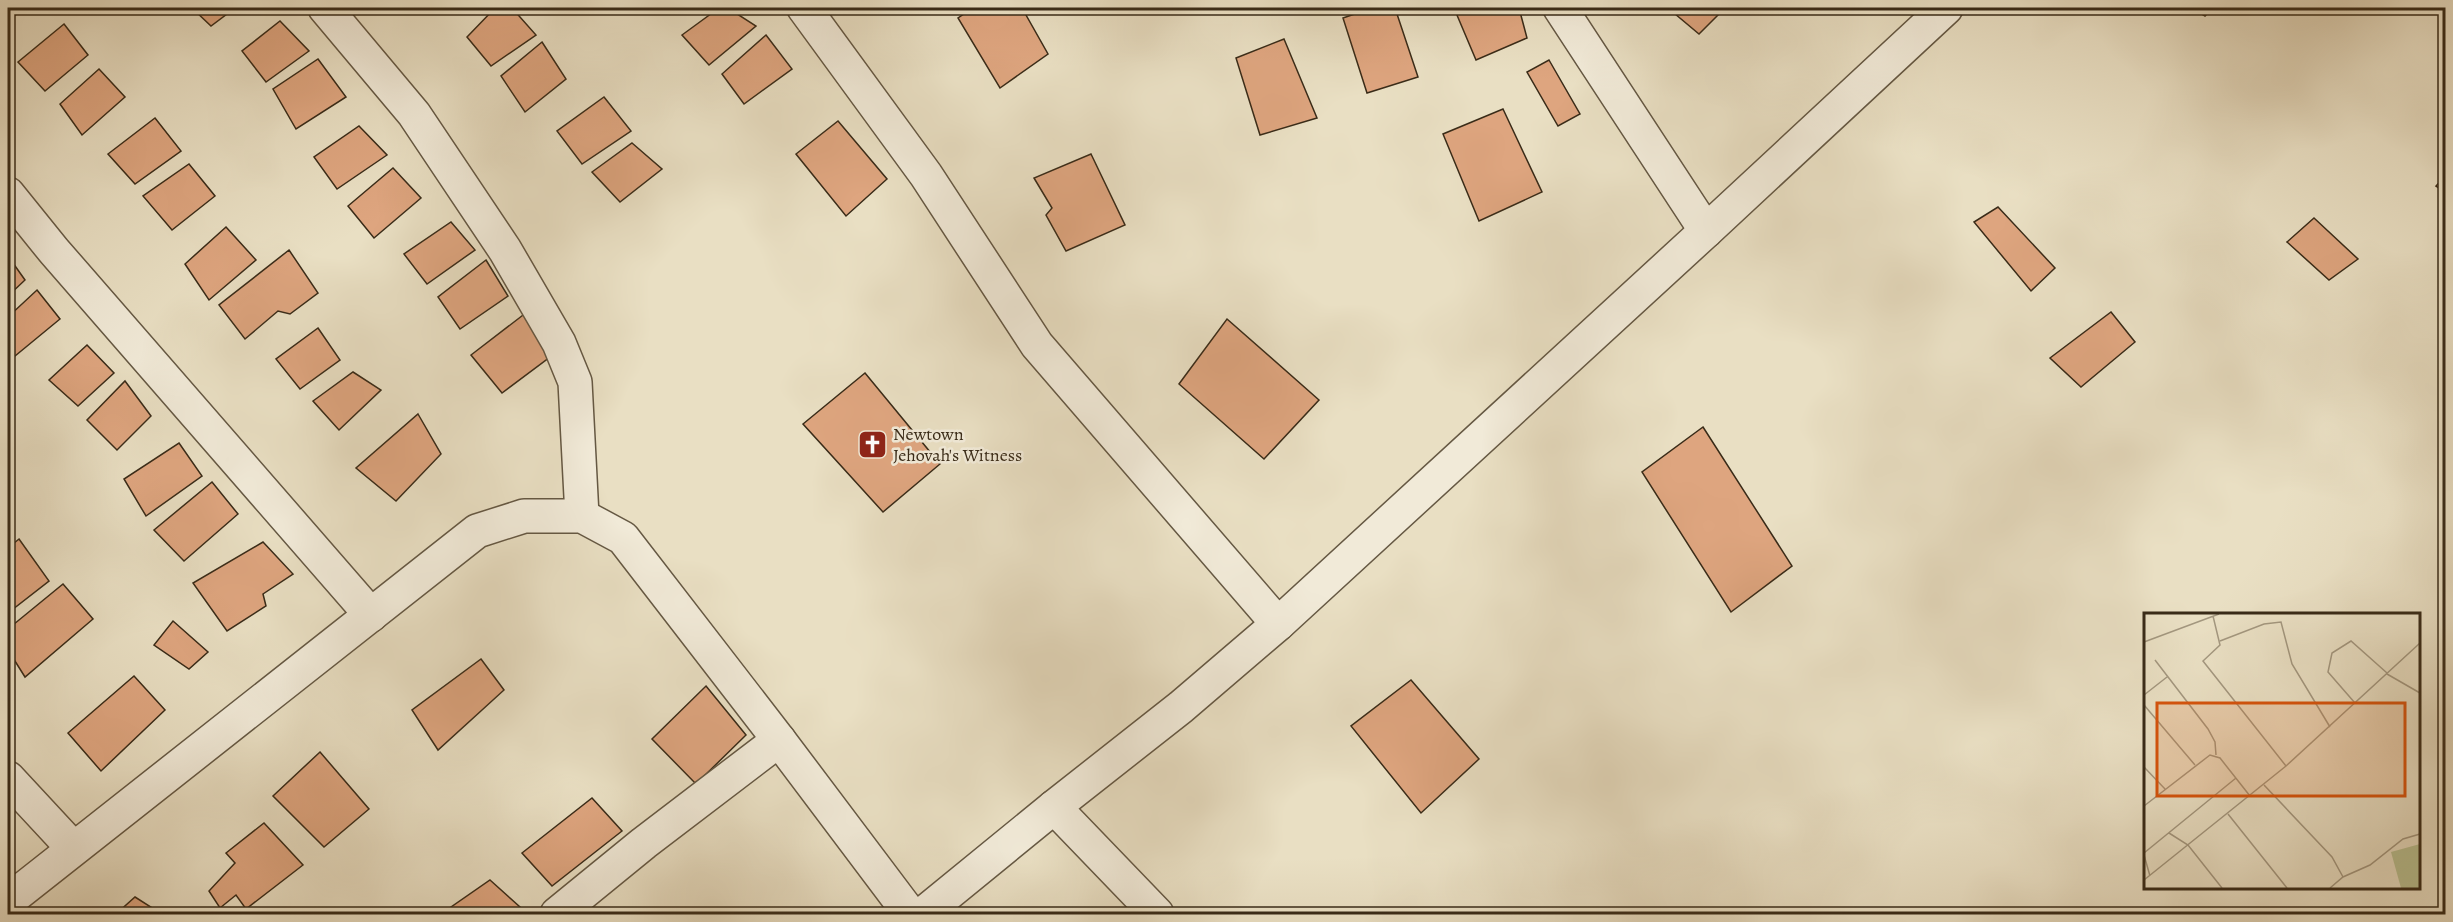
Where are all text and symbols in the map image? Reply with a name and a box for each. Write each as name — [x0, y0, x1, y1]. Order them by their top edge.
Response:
place label: Newtown Jehovah's Witness — [893, 422, 1022, 467]
church icon: Newtown Jehovah's Witness — [856, 428, 888, 460]
inset map — [2144, 613, 2420, 889]

